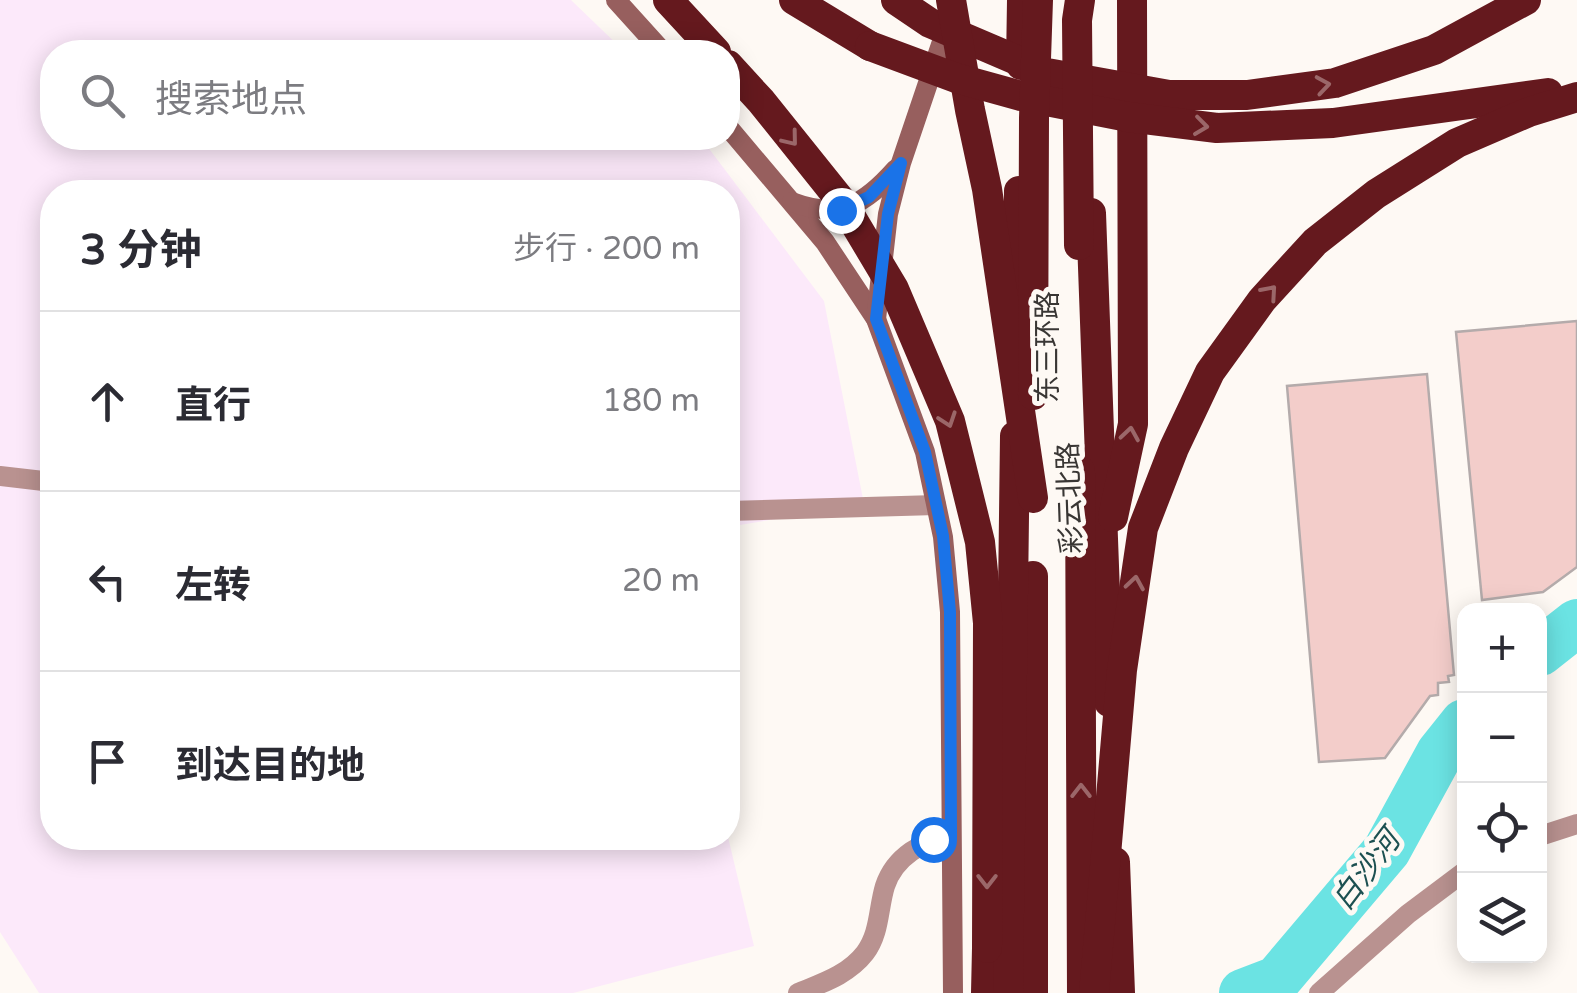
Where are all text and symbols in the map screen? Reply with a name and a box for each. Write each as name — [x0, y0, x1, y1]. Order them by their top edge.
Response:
search box — [40, 40, 740, 150]
icon: search — [75, 68, 130, 123]
one-way arrow — [1315, 75, 1331, 96]
text: 搜索地点 — [155, 77, 307, 123]
one-way arrow — [1194, 115, 1210, 136]
one-way arrow — [779, 127, 797, 145]
route end — [819, 188, 865, 234]
text: 3 分钟 — [80, 225, 201, 276]
text: 步行 · 200 m — [513, 230, 700, 268]
one-way arrow — [1259, 285, 1277, 304]
street label: 东三环路 — [1031, 291, 1065, 403]
icon: ahead — [80, 374, 135, 429]
text: 180 m — [602, 382, 700, 420]
text: 直行 — [175, 383, 251, 429]
one-way arrow — [937, 411, 957, 428]
one-way arrow — [1119, 426, 1140, 442]
street label: 彩云北路 — [1051, 441, 1089, 555]
icon: left — [80, 554, 135, 609]
text: 20 m — [622, 562, 700, 600]
text: 左转 — [175, 563, 251, 609]
one-way arrow — [1124, 574, 1145, 591]
map controls — [1457, 603, 1547, 963]
button: + — [1457, 603, 1547, 693]
button: − — [1457, 693, 1547, 783]
icon: arrive — [80, 734, 135, 789]
text: 到达目的地 — [175, 743, 365, 789]
one-way arrow — [1070, 782, 1092, 798]
button: locate — [1457, 783, 1547, 873]
route start — [911, 817, 957, 863]
water label: 白沙河 — [1325, 819, 1411, 917]
one-way arrow — [976, 873, 997, 889]
button: layers — [1457, 873, 1547, 963]

